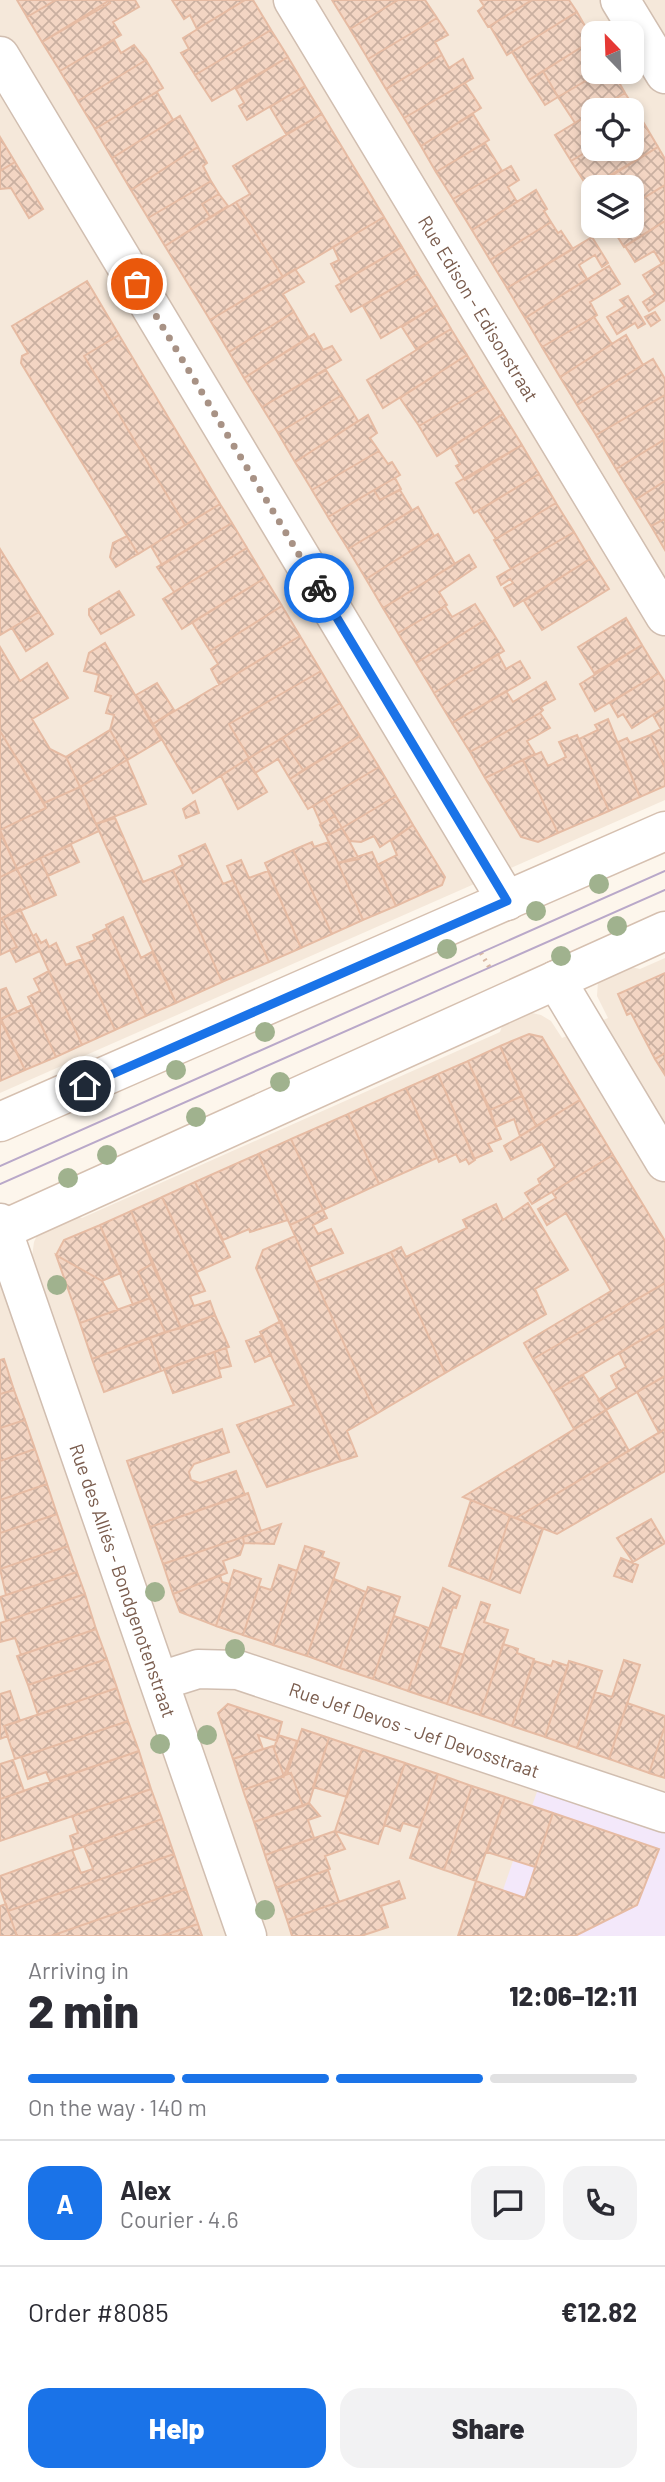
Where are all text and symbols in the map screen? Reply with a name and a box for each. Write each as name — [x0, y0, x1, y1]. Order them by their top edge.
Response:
north arrow — [581, 21, 644, 84]
map controls — [581, 21, 644, 238]
button: locate — [581, 98, 644, 161]
button: layers — [581, 175, 644, 238]
street label: Rue Edison - Edisonstraat — [414, 211, 544, 405]
pin — [107, 254, 167, 314]
icon: bag — [118, 265, 156, 303]
courier — [284, 553, 354, 623]
icon: bike — [300, 569, 338, 607]
pin — [55, 1056, 115, 1116]
icon: home — [66, 1067, 104, 1105]
street label: Rue des Alliés - Bondgenotenstraat — [66, 1440, 182, 1720]
street label: Rue Jef Devos - Jef Devosstraat — [286, 1677, 543, 1782]
text: Arriving in — [28, 1956, 129, 1984]
text: 12:06–12:11 — [509, 1980, 637, 2011]
text: 2 min — [28, 1982, 139, 2037]
text: On the way · 140 m — [28, 2093, 207, 2121]
button: chat — [471, 2166, 545, 2240]
button: phone — [563, 2166, 637, 2240]
text: Alex — [120, 2174, 171, 2205]
text: A — [56, 2188, 74, 2219]
text: Courier · 4.6 — [120, 2205, 239, 2233]
text: Order #8085 — [28, 2296, 169, 2327]
text: €12.82 — [561, 2296, 637, 2327]
button: Help — [28, 2388, 326, 2468]
button: Share — [340, 2388, 637, 2468]

